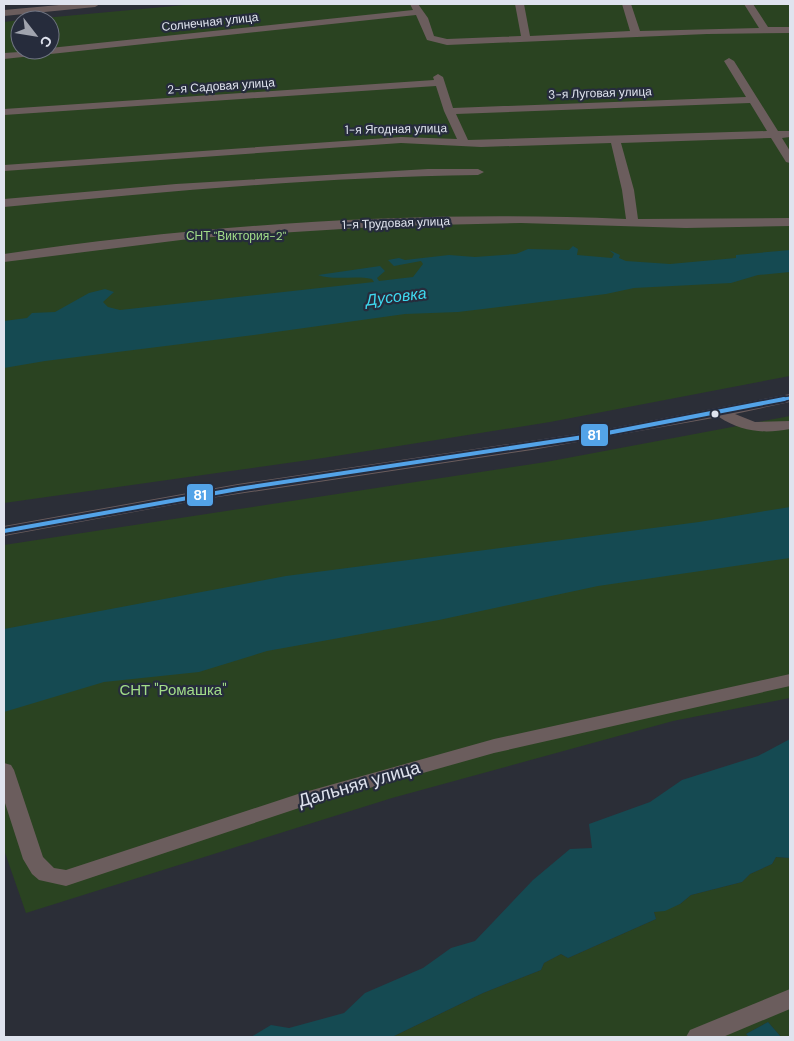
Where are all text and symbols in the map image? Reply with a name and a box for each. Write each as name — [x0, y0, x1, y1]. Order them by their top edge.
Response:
street label: Солнечная улица — [161, 9, 259, 35]
north arrow — [10, 10, 60, 60]
text: С — [36, 33, 56, 51]
street label: 2-я Садовая улица — [167, 74, 276, 98]
street label: 3-я Луговая улица — [548, 83, 652, 103]
street label: 1-я Ягодная улица — [345, 120, 447, 138]
street label: 1-я Трудовая улица — [342, 213, 451, 233]
park label: СНТ "Виктория-2" — [186, 228, 287, 244]
water label: Дусовка — [362, 282, 428, 311]
unlabelled marker — [710, 409, 720, 419]
line badge: 81 — [580, 423, 609, 447]
text: 81 — [587, 426, 601, 444]
line badge: 81 — [186, 483, 214, 507]
text: 81 — [193, 486, 207, 504]
park label: СНТ "Ромашка" — [119, 680, 227, 700]
street label: Дальняя улица — [295, 755, 424, 813]

